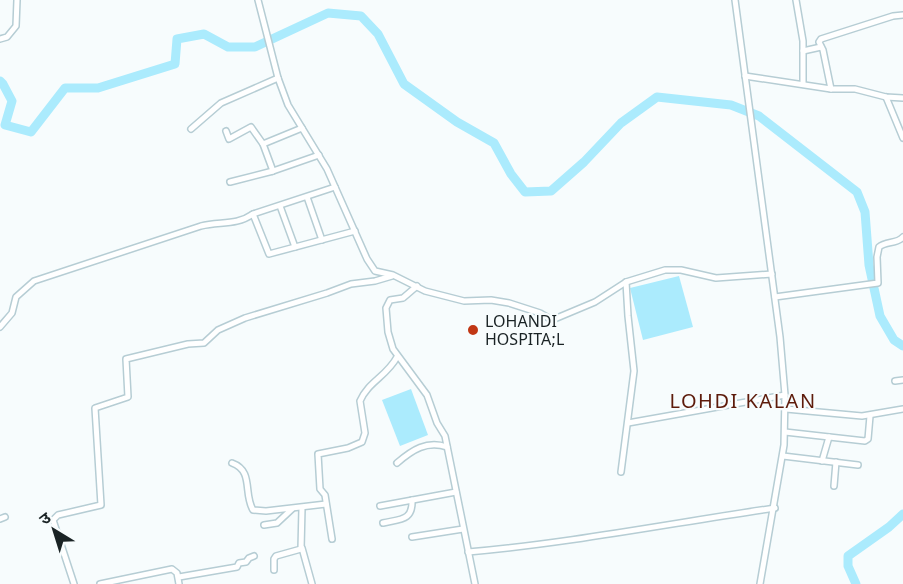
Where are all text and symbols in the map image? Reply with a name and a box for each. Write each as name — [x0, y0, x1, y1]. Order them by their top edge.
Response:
place label: LOHANDI HOSPITA;L — [485, 313, 564, 352]
marker: LOHANDI HOSPITA;L — [466, 323, 480, 337]
district label: LOHDI KALAN — [669, 390, 817, 416]
north arrow — [24, 500, 84, 560]
text: उ — [36, 509, 57, 531]

